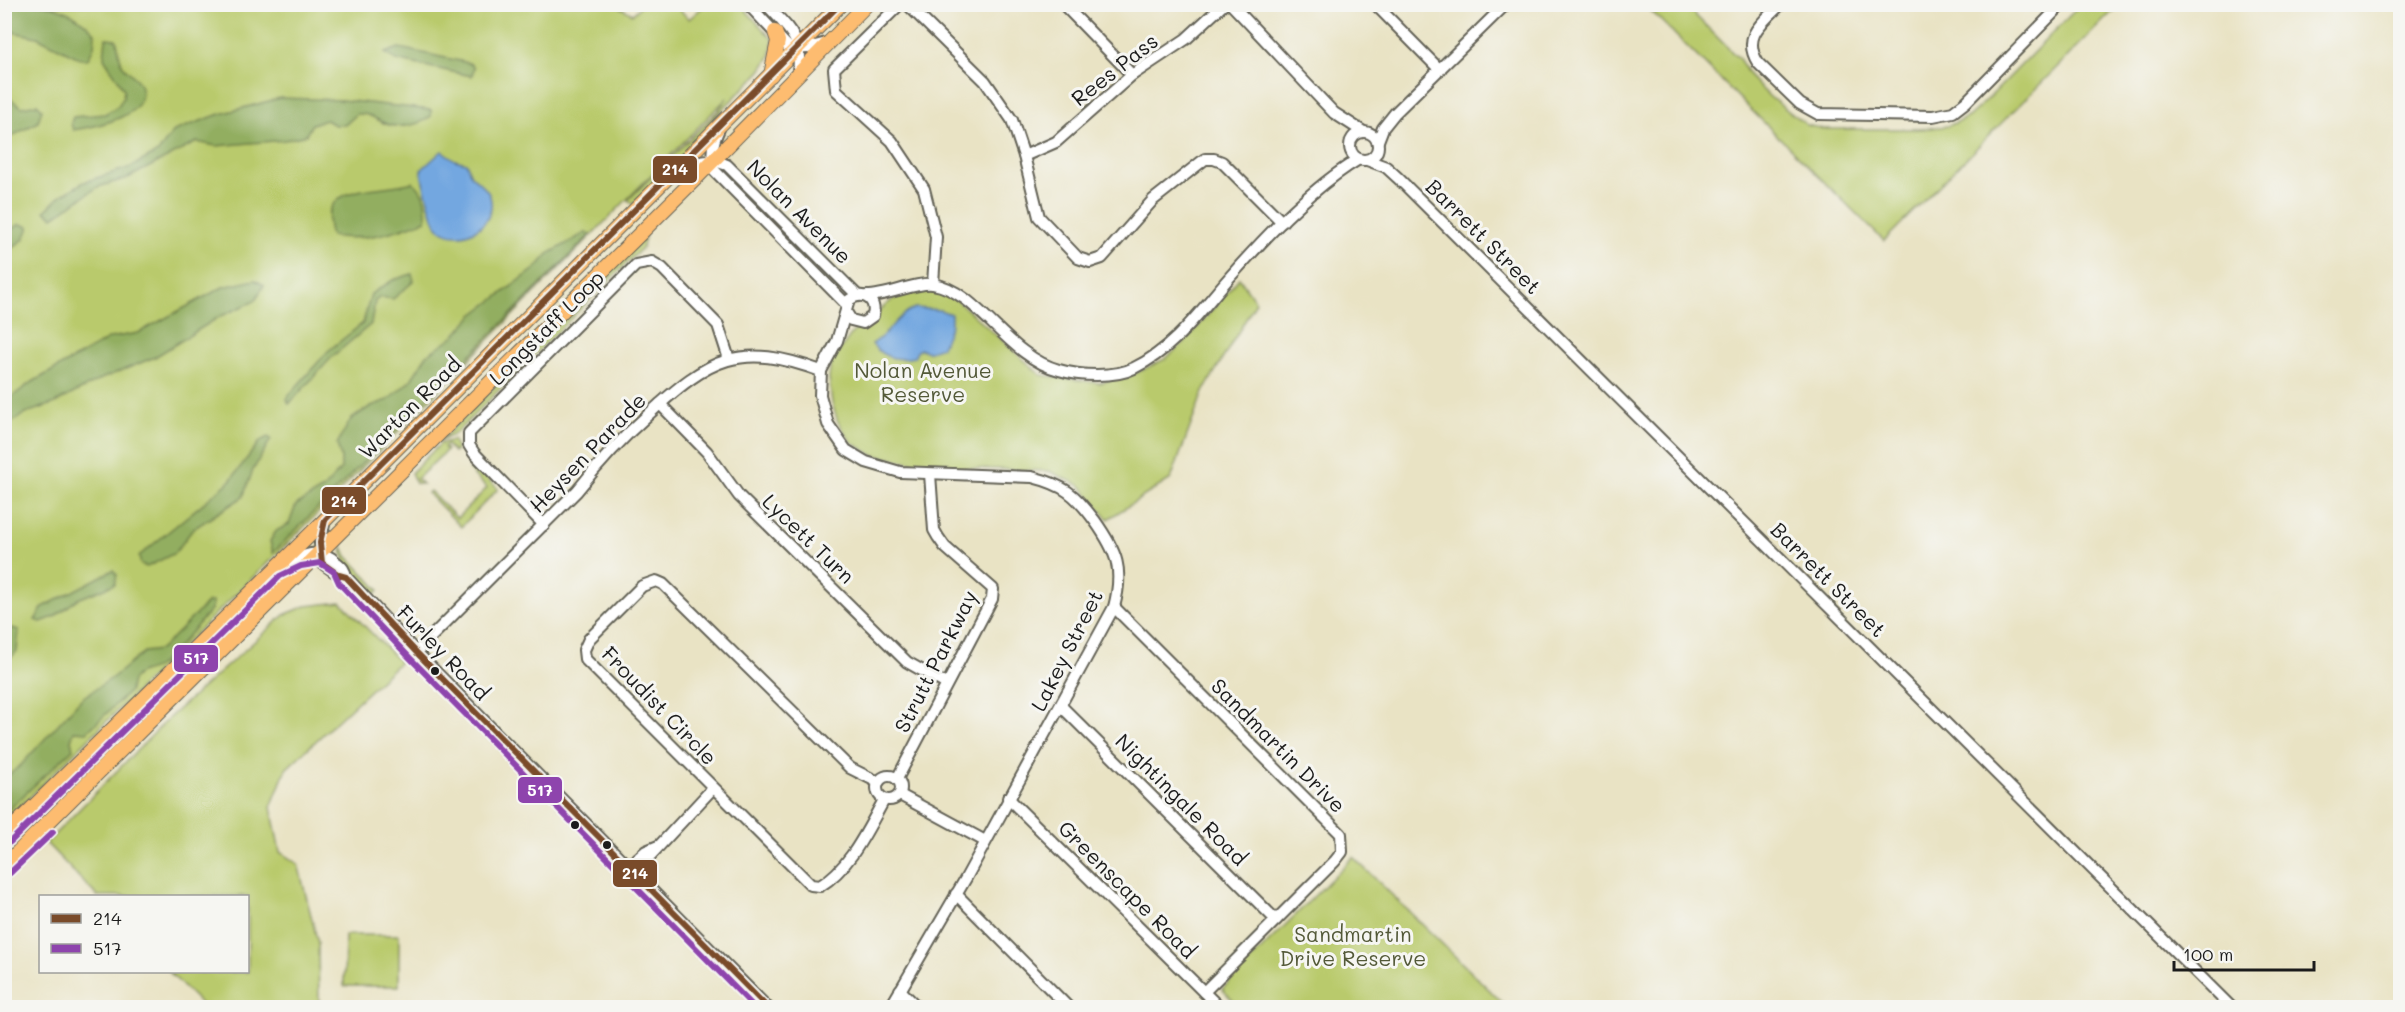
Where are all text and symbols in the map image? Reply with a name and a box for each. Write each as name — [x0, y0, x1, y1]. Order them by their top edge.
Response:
street label: Rees Pass — [1065, 27, 1163, 111]
street label: Nolan Avenue — [742, 153, 858, 269]
line badge: 214 — [652, 155, 698, 184]
text: 214 — [662, 158, 688, 179]
street label: Barrett Street — [1421, 173, 1547, 299]
street label: Longstaff Loop — [483, 264, 609, 390]
street label: Warton Road — [352, 350, 466, 464]
park label: Nolan Avenue Reserve — [854, 356, 992, 407]
street label: Heysen Parade — [523, 386, 651, 518]
line badge: 214 — [321, 486, 367, 515]
street label: Lycett Turn — [757, 487, 861, 589]
text: 214 — [331, 490, 357, 511]
street label: Barrett Street — [1766, 516, 1892, 642]
street label: Strutt Parkway — [888, 585, 982, 737]
street label: Lakey Street — [1024, 585, 1108, 715]
street label: Furley Road — [392, 599, 496, 705]
street label: Froudist Circle — [597, 640, 723, 770]
line badge: 517 — [173, 644, 219, 673]
text: 517 — [183, 647, 209, 668]
unlabelled marker — [429, 665, 441, 677]
street label: Sandmartin Drive — [1206, 672, 1352, 818]
street label: Nightingale Road — [1110, 727, 1254, 871]
line badge: 517 — [517, 776, 563, 804]
text: 517 — [527, 779, 553, 800]
street label: Greenscape Road — [1053, 814, 1203, 964]
unlabelled marker — [569, 819, 581, 831]
unlabelled marker — [601, 839, 613, 851]
line badge: 214 — [612, 859, 658, 888]
text: 214 — [622, 862, 648, 883]
legend — [39, 895, 249, 973]
text: 214 — [93, 906, 122, 930]
park label: Sandmartin Drive Reserve — [1280, 920, 1426, 971]
scale bar — [2174, 934, 2314, 972]
text: 517 — [93, 936, 122, 960]
text: 100 m — [2183, 942, 2233, 966]

